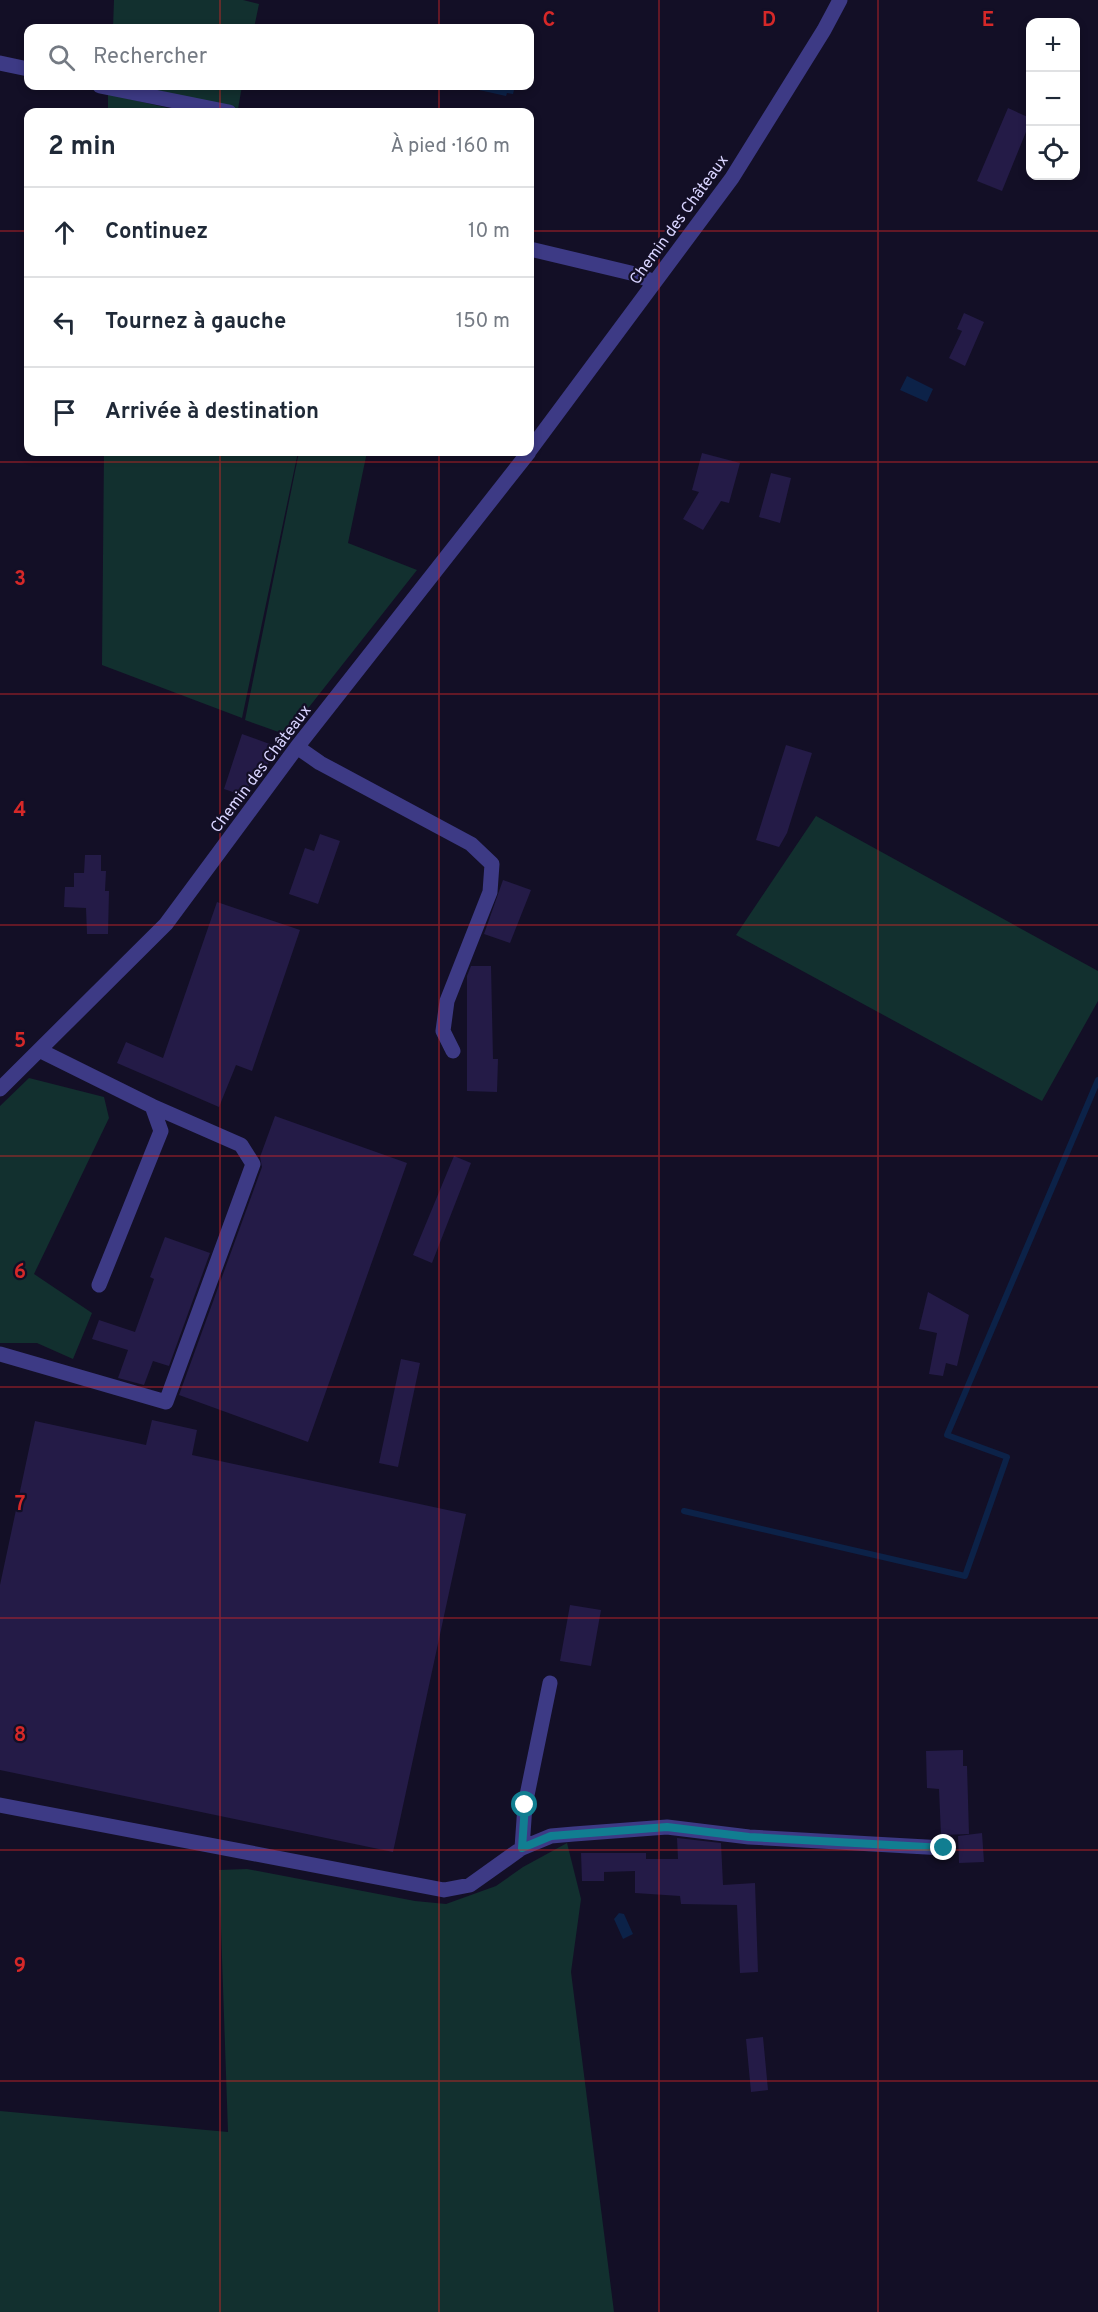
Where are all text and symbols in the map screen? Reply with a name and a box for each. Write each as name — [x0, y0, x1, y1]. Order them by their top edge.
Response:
text: C — [543, 8, 555, 34]
text: D — [762, 8, 776, 34]
text: E — [982, 8, 994, 34]
map controls — [1026, 18, 1080, 180]
button: + — [1026, 18, 1080, 72]
search box — [24, 24, 534, 90]
icon: search — [45, 41, 78, 74]
text: Rechercher — [93, 44, 207, 71]
button: − — [1026, 72, 1080, 126]
button: locate — [1026, 126, 1080, 180]
text: 2 min — [48, 131, 116, 164]
text: À pied · 160 m — [391, 134, 510, 160]
street label: Chemin des Châteaux — [626, 151, 733, 289]
icon: ahead — [48, 216, 81, 249]
text: Continuez — [105, 219, 208, 246]
text: 10 m — [468, 219, 510, 245]
icon: left — [48, 306, 81, 339]
text: Tournez à gauche — [105, 309, 286, 336]
text: 150 m — [456, 309, 510, 335]
icon: arrive — [48, 396, 81, 429]
text: Arrivée à destination — [105, 399, 319, 426]
text: 3 — [14, 567, 26, 593]
street label: Chemin des Châteaux — [207, 701, 316, 837]
text: 4 — [14, 798, 26, 824]
text: 5 — [14, 1029, 26, 1055]
text: 6 — [14, 1260, 26, 1286]
text: 7 — [15, 1492, 25, 1518]
text: 8 — [14, 1723, 26, 1749]
route start — [511, 1791, 537, 1817]
route end — [930, 1834, 956, 1860]
text: 9 — [14, 1954, 26, 1980]

